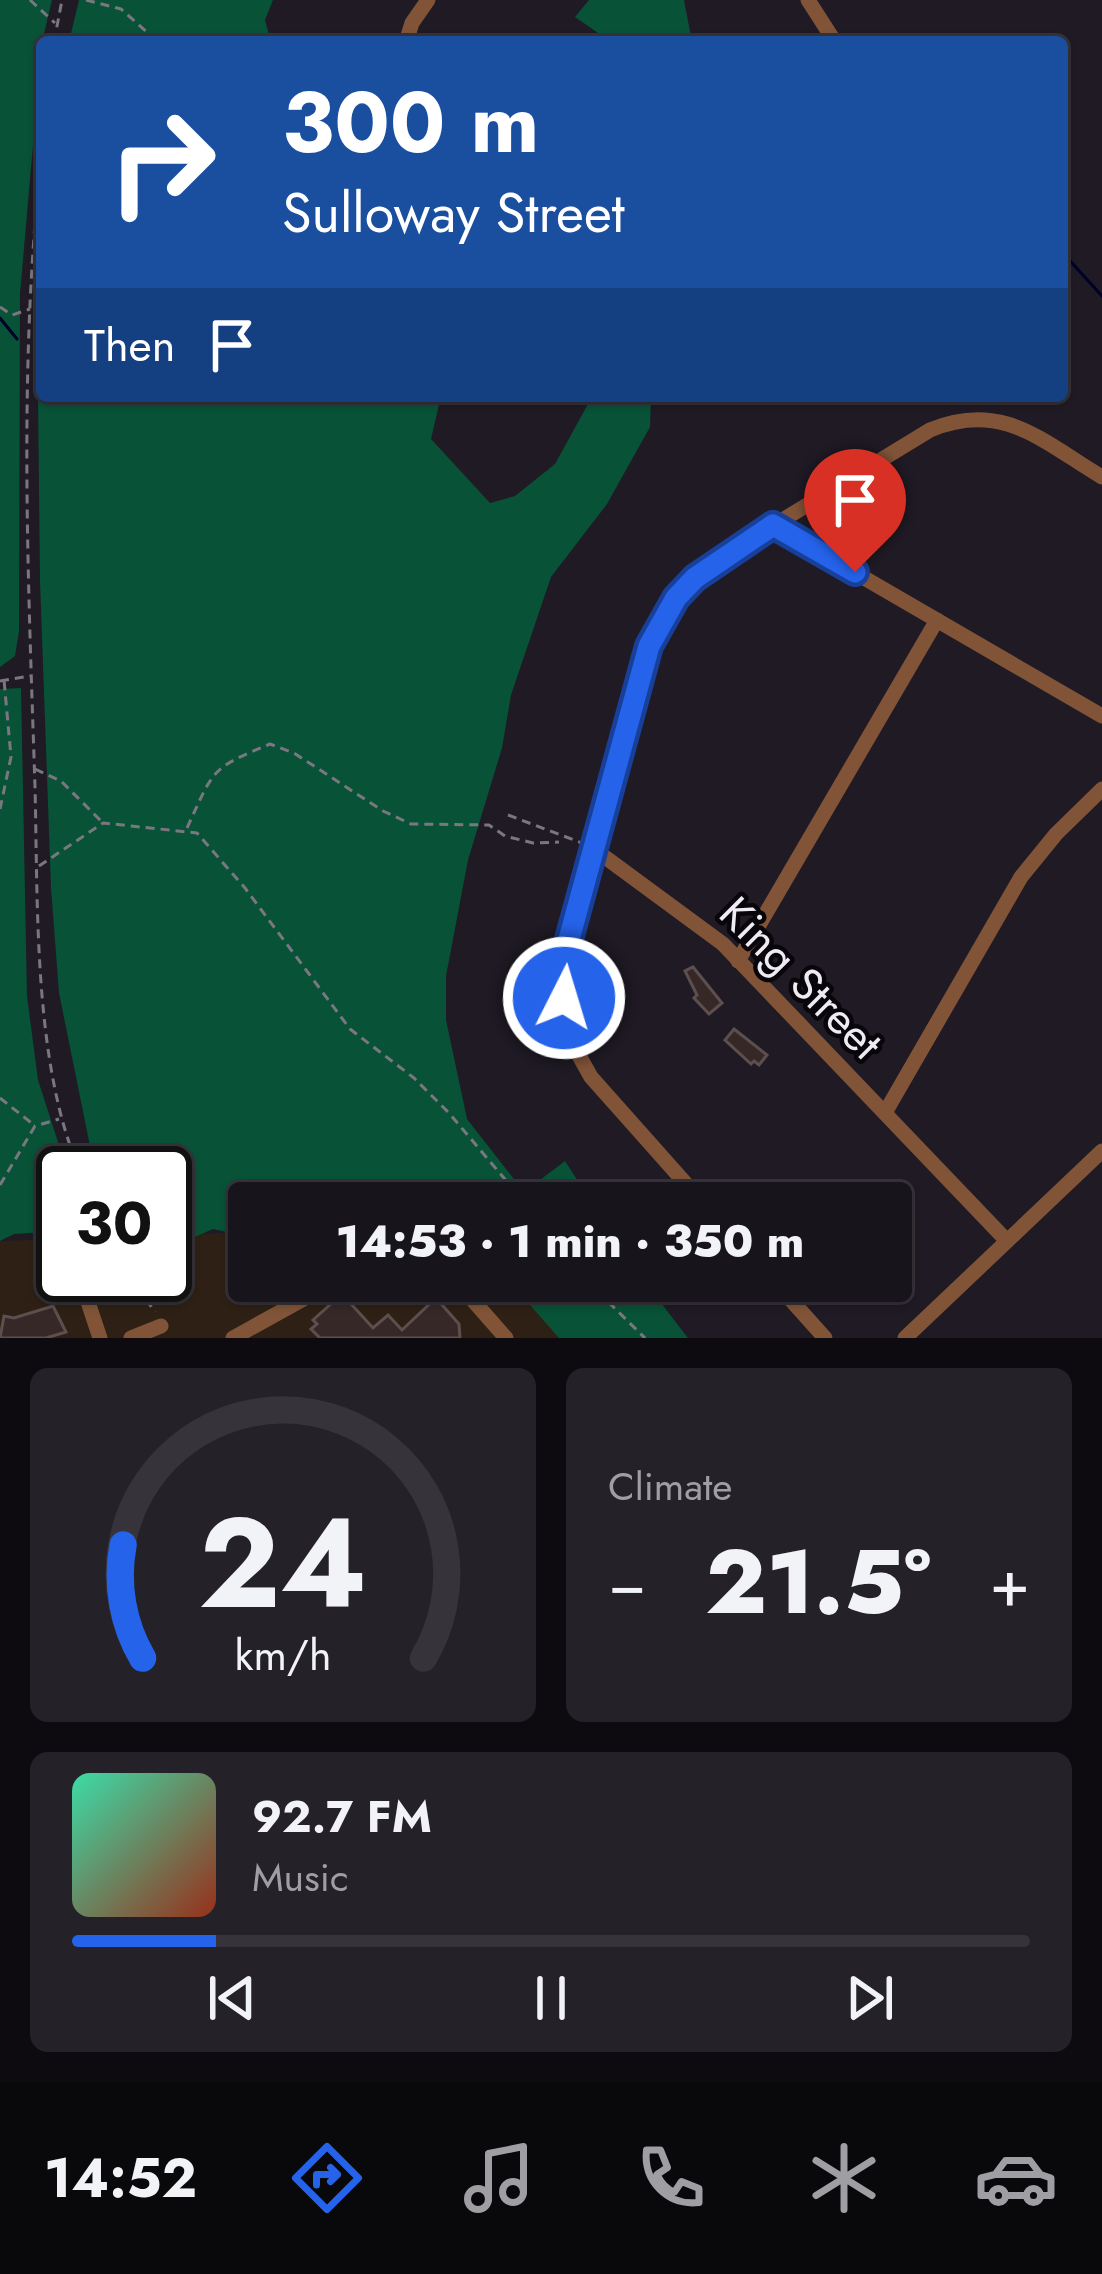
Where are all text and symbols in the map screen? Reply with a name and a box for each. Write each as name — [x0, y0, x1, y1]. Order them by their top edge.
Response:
text: 300 m — [282, 62, 539, 184]
icon: right — [84, 84, 240, 240]
text: Sulloway Street — [282, 174, 625, 252]
icon: arrive — [199, 312, 265, 378]
text: Then — [84, 313, 175, 378]
pin — [804, 449, 906, 572]
icon: arrive — [822, 467, 888, 533]
street label: King Street — [705, 882, 897, 1074]
position arrow — [501, 935, 627, 1061]
speed limit sign: 30 — [36, 1146, 192, 1302]
text: 14:53 · 1 min · 350 m — [336, 1209, 804, 1274]
text: Climate — [608, 1458, 732, 1515]
text: 24 — [199, 1473, 367, 1654]
text: 21.5° — [705, 1517, 931, 1647]
text: − — [608, 1535, 647, 1631]
text: + — [989, 1535, 1030, 1631]
text: km/h — [235, 1624, 331, 1686]
text: 92.7 FM — [252, 1784, 432, 1849]
text: Music — [252, 1849, 349, 1906]
icon: previous — [199, 1965, 265, 2031]
icon: pause — [518, 1965, 584, 2031]
icon: next — [837, 1965, 903, 2031]
icon: directions — [285, 2136, 369, 2220]
icon: music — [457, 2136, 541, 2220]
icon: phone — [629, 2136, 713, 2220]
icon: climate — [802, 2136, 886, 2220]
icon: car — [974, 2136, 1058, 2220]
text: 14:52 — [44, 2139, 197, 2217]

